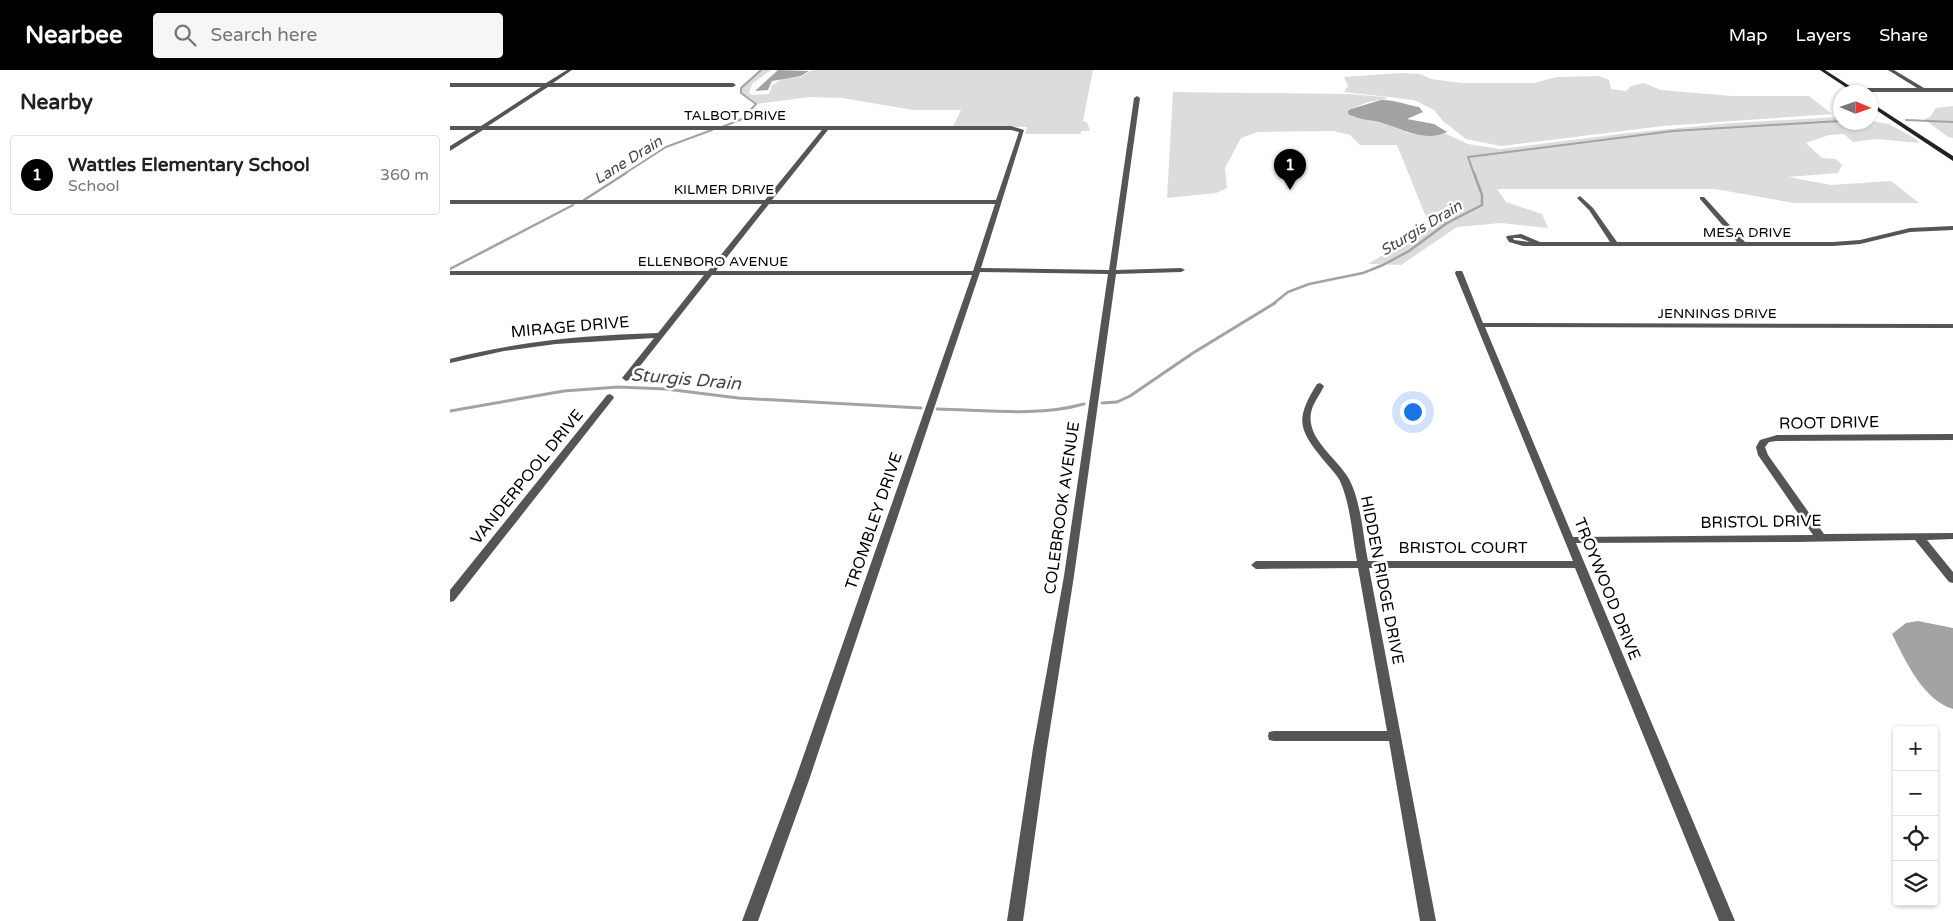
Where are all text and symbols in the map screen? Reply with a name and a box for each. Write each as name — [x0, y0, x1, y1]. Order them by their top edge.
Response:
search box — [153, 13, 503, 58]
text: Nearbee — [25, 21, 123, 50]
icon: search — [171, 21, 199, 49]
text: Search here — [211, 24, 317, 46]
text: Map — [1729, 24, 1768, 46]
text: Layers — [1796, 24, 1851, 46]
text: Share — [1879, 24, 1928, 46]
north arrow — [1833, 85, 1878, 130]
text: Nearby — [20, 90, 93, 115]
street label: TALBOT DRIVE — [684, 107, 786, 124]
water label: Lane Drain — [591, 132, 666, 188]
pin: 1 — [1274, 149, 1306, 190]
text: Wattles Elementary School — [68, 154, 310, 176]
text: 1 — [32, 165, 42, 185]
text: 360 m — [380, 165, 429, 185]
text: School — [68, 176, 120, 196]
street label: KILMER DRIVE — [674, 181, 774, 198]
water label: Sturgis Drain — [1377, 196, 1466, 259]
street label: MESA DRIVE — [1703, 224, 1791, 241]
street label: ELLENBORO AVENUE — [638, 253, 788, 270]
street label: JENNINGS DRIVE — [1657, 305, 1777, 322]
street label: MIRAGE DRIVE — [510, 312, 630, 342]
water label: Sturgis Drain — [630, 363, 743, 395]
your location — [1400, 399, 1426, 425]
street label: VANDERPOOL DRIVE — [466, 405, 588, 549]
street label: ROOT DRIVE — [1779, 412, 1879, 434]
street label: COLEBROOK AVENUE — [1040, 420, 1084, 596]
street label: TROMBLEY DRIVE — [841, 450, 907, 592]
street label: HIDDEN RIDGE DRIVE — [1356, 494, 1408, 666]
street label: BRISTOL DRIVE — [1700, 511, 1822, 533]
street label: TROYWOOD DRIVE — [1569, 515, 1645, 663]
street label: BRISTOL COURT — [1398, 538, 1528, 558]
map controls — [1893, 726, 1938, 906]
button: + — [1893, 726, 1938, 771]
button: − — [1893, 771, 1938, 816]
button: locate — [1893, 816, 1938, 861]
button: layers — [1893, 861, 1938, 906]

